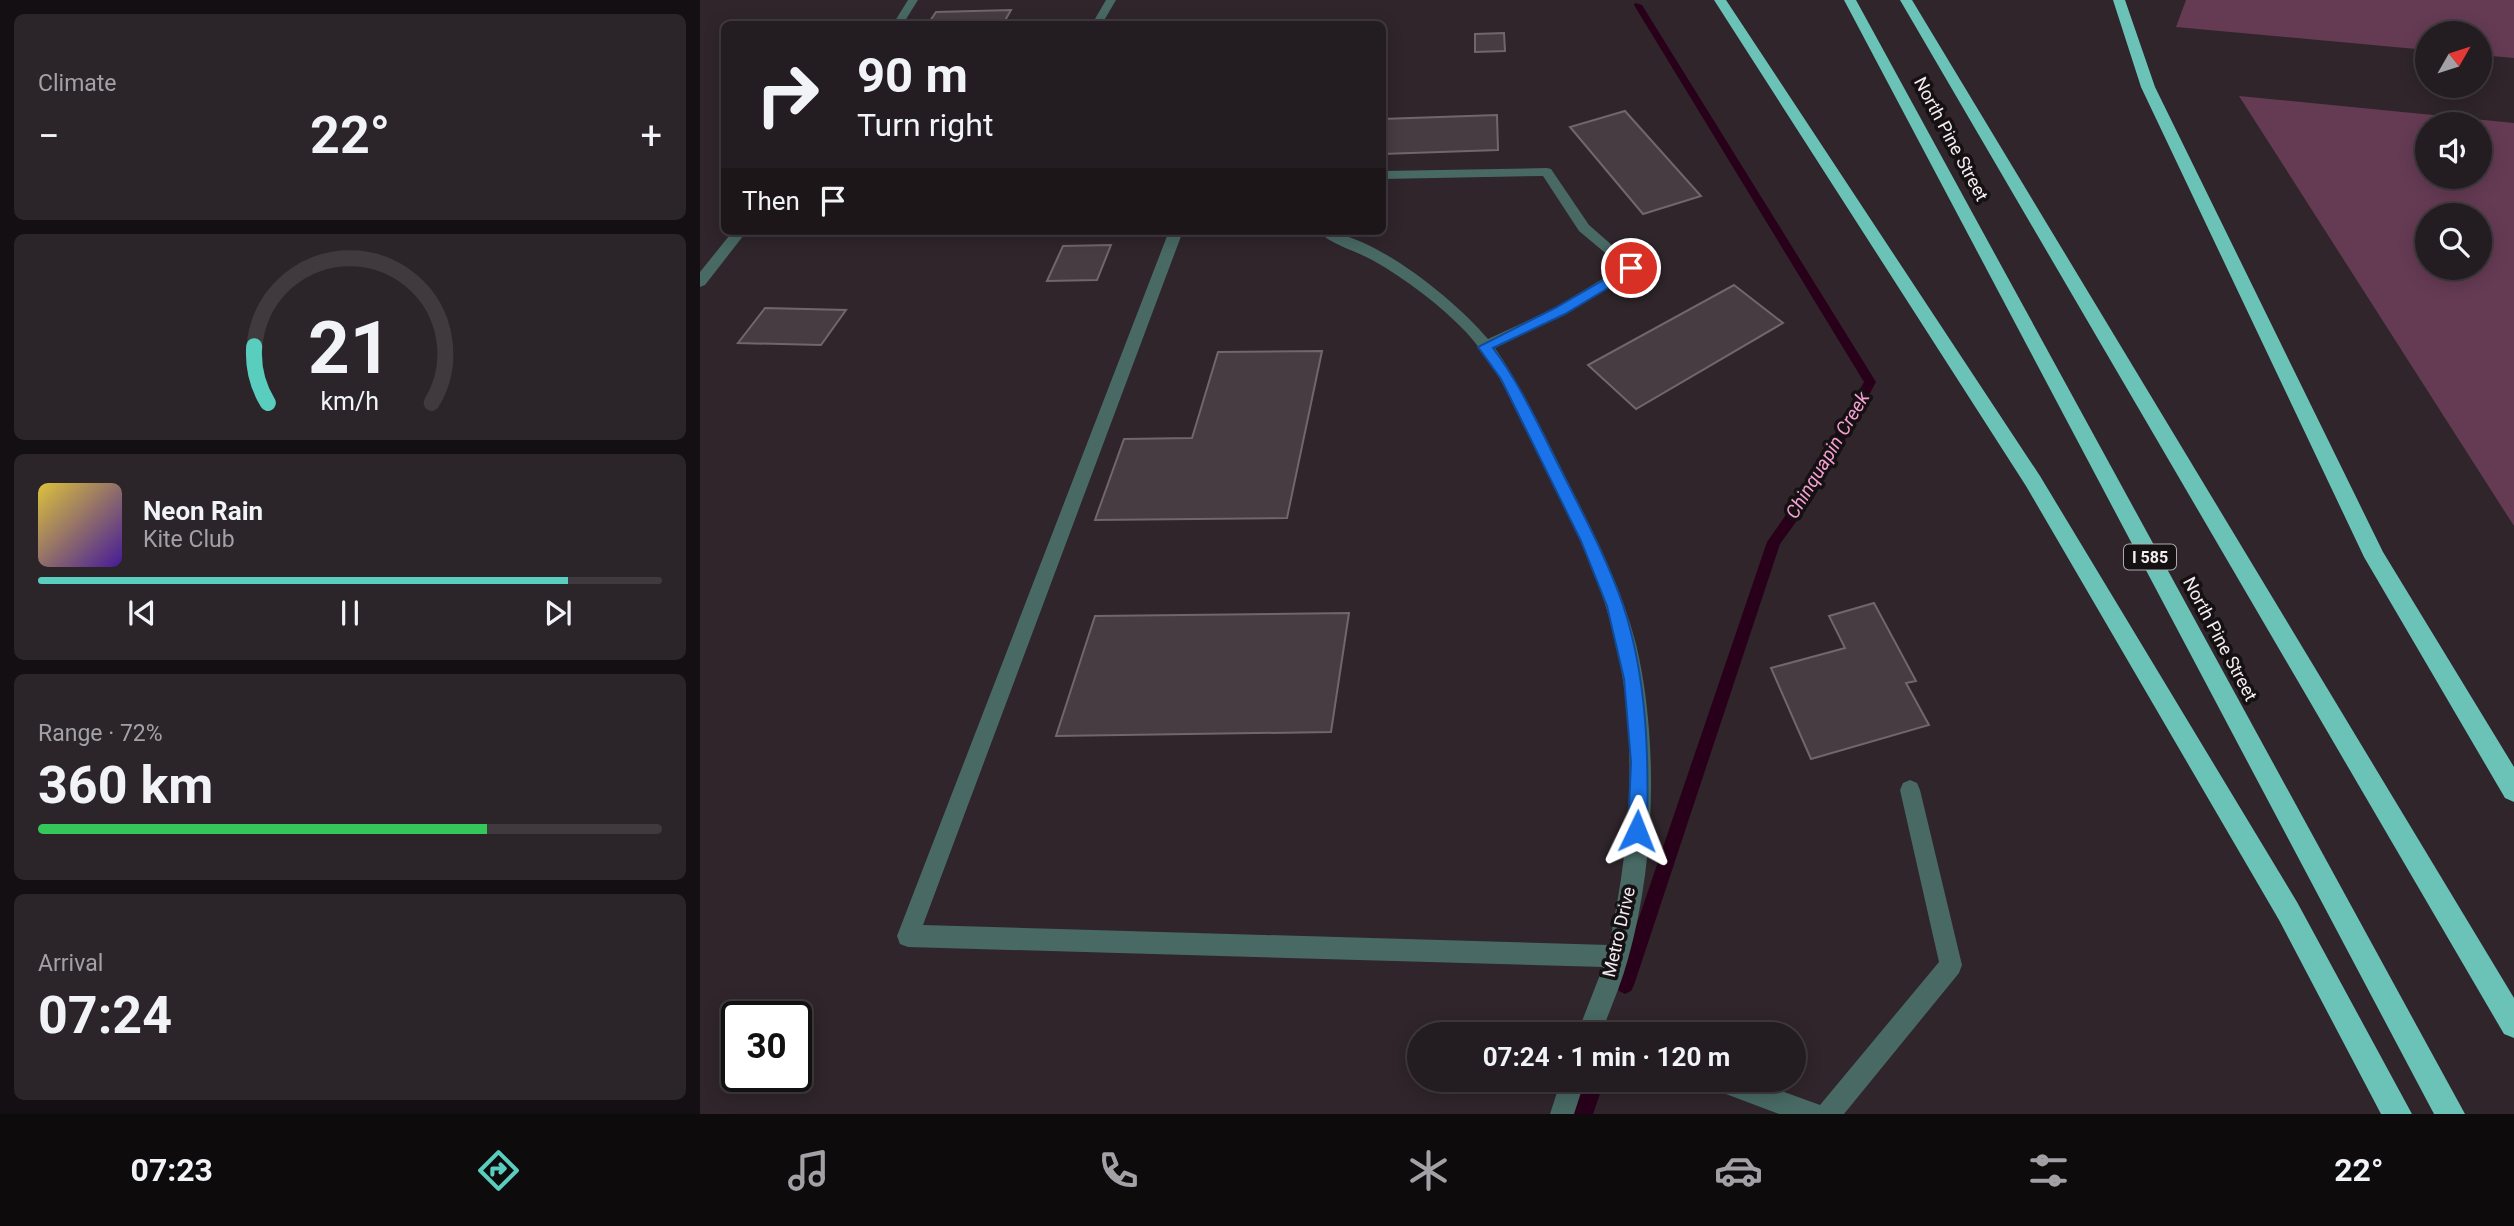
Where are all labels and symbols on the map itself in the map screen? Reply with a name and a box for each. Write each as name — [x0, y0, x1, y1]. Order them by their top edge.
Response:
north arrow — [2415, 21, 2492, 98]
street label: North Pine Street — [1910, 73, 1993, 204]
pin — [1601, 238, 1661, 298]
water label: Chinquapin Creek — [1780, 387, 1875, 523]
road number: I 585 — [2124, 544, 2176, 570]
street label: North Pine Street — [2179, 573, 2262, 704]
position arrow — [1600, 794, 1674, 868]
street label: Metro Drive — [1598, 885, 1639, 979]
speed limit sign: 30 — [721, 1001, 812, 1092]

